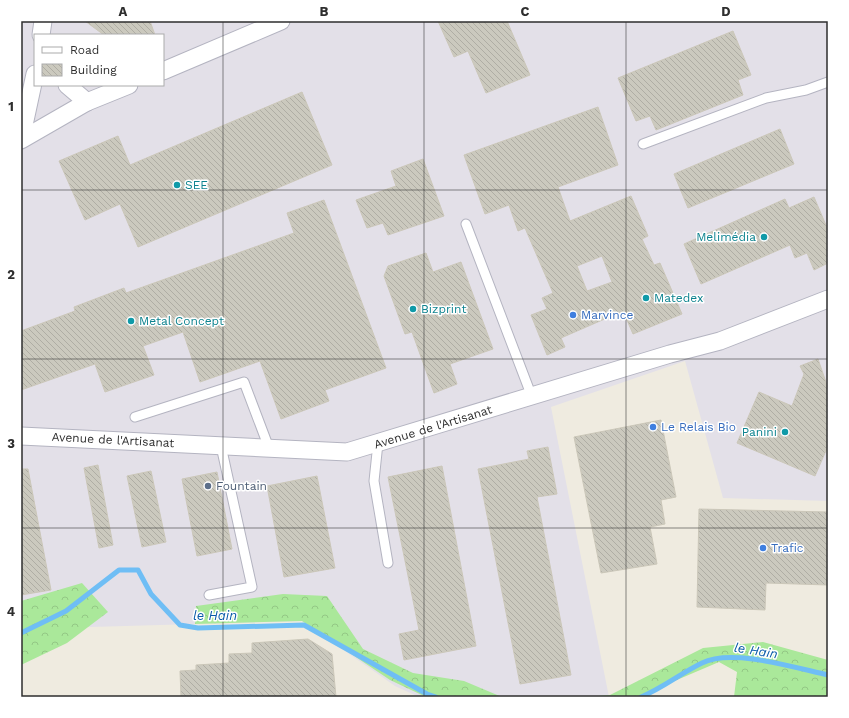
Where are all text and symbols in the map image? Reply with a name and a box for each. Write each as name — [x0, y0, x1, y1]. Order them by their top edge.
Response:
text: A — [119, 4, 128, 19]
text: B — [320, 4, 329, 19]
text: C — [521, 4, 530, 19]
text: D — [721, 4, 731, 19]
legend — [34, 34, 164, 86]
text: Road — [70, 43, 99, 57]
text: Building — [70, 63, 117, 77]
text: 1 — [8, 99, 14, 114]
place label: SEE — [185, 178, 208, 192]
marker: SEE — [172, 180, 182, 190]
place label: Melimédia — [696, 230, 756, 244]
marker: Melimédia — [759, 232, 769, 242]
text: 2 — [7, 267, 15, 282]
place label: Matedex — [654, 291, 703, 305]
marker: Matedex — [641, 293, 651, 303]
place label: Bizprint — [421, 302, 466, 316]
marker: Bizprint — [408, 304, 418, 314]
place label: Marvince — [581, 308, 633, 322]
marker: Marvince — [568, 310, 578, 320]
place label: Metal Concept — [139, 314, 224, 328]
marker: Metal Concept — [126, 316, 136, 326]
street label: Avenue de l'Artisanat — [372, 402, 494, 452]
place label: Le Relais Bio — [661, 420, 736, 434]
marker: Le Relais Bio — [648, 422, 658, 432]
place label: Panini — [742, 425, 777, 439]
marker: Panini — [780, 427, 790, 437]
street label: Avenue de l'Artisanat — [51, 430, 175, 450]
text: 3 — [7, 436, 15, 451]
place label: Fountain — [216, 479, 267, 493]
marker: Fountain — [203, 481, 213, 491]
place label: Trafic — [771, 541, 804, 555]
marker: Trafic — [758, 543, 768, 553]
text: 4 — [7, 604, 16, 619]
water label: le Hain — [193, 608, 237, 623]
water label: le Hain — [733, 640, 779, 661]

